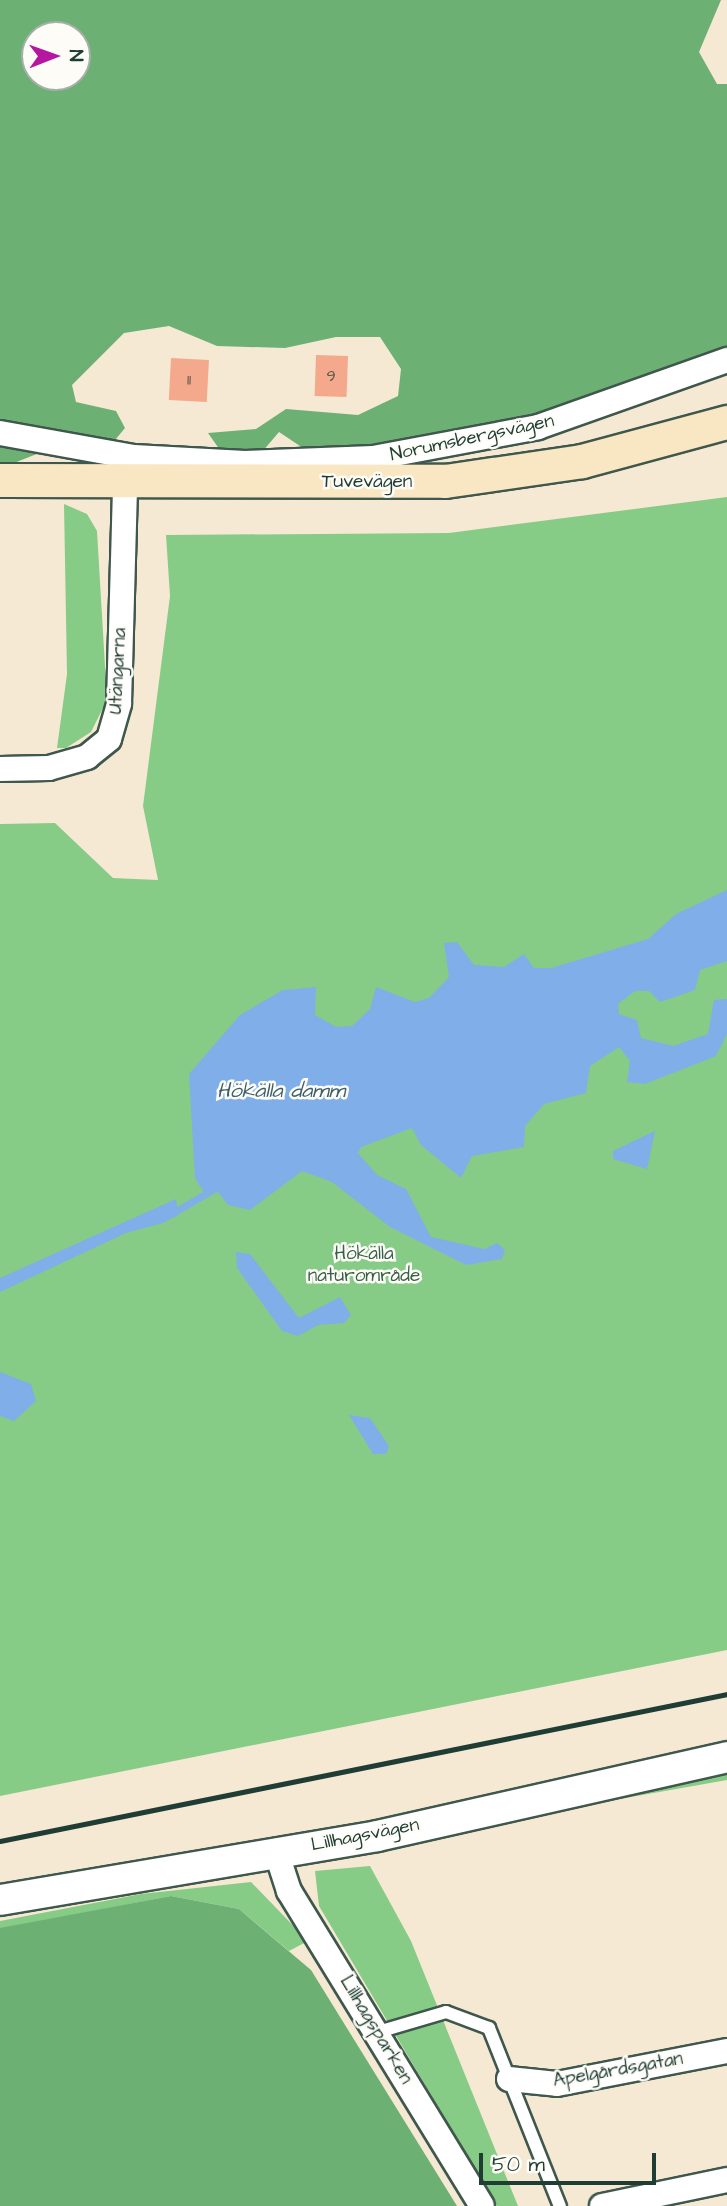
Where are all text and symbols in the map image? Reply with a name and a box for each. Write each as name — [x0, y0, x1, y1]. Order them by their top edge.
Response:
north arrow — [21, 21, 91, 91]
text: N — [62, 49, 89, 62]
house number: 9 — [326, 366, 336, 386]
house number: 11 — [187, 370, 191, 390]
street label: Norumsbergsvägen — [388, 409, 556, 467]
street label: Tuvevägen — [322, 471, 412, 493]
street label: Utängarna — [104, 627, 132, 715]
water label: Hökälla damm — [217, 1078, 345, 1104]
park label: Hökälla naturområde — [308, 1243, 420, 1287]
street label: Lillhagsvägen — [309, 1813, 421, 1857]
street label: Lillhagsparken — [335, 1972, 417, 2088]
street label: Apelgårdsgatan — [551, 2047, 685, 2093]
scale bar — [482, 2140, 659, 2184]
text: 50 m — [492, 2150, 545, 2179]

